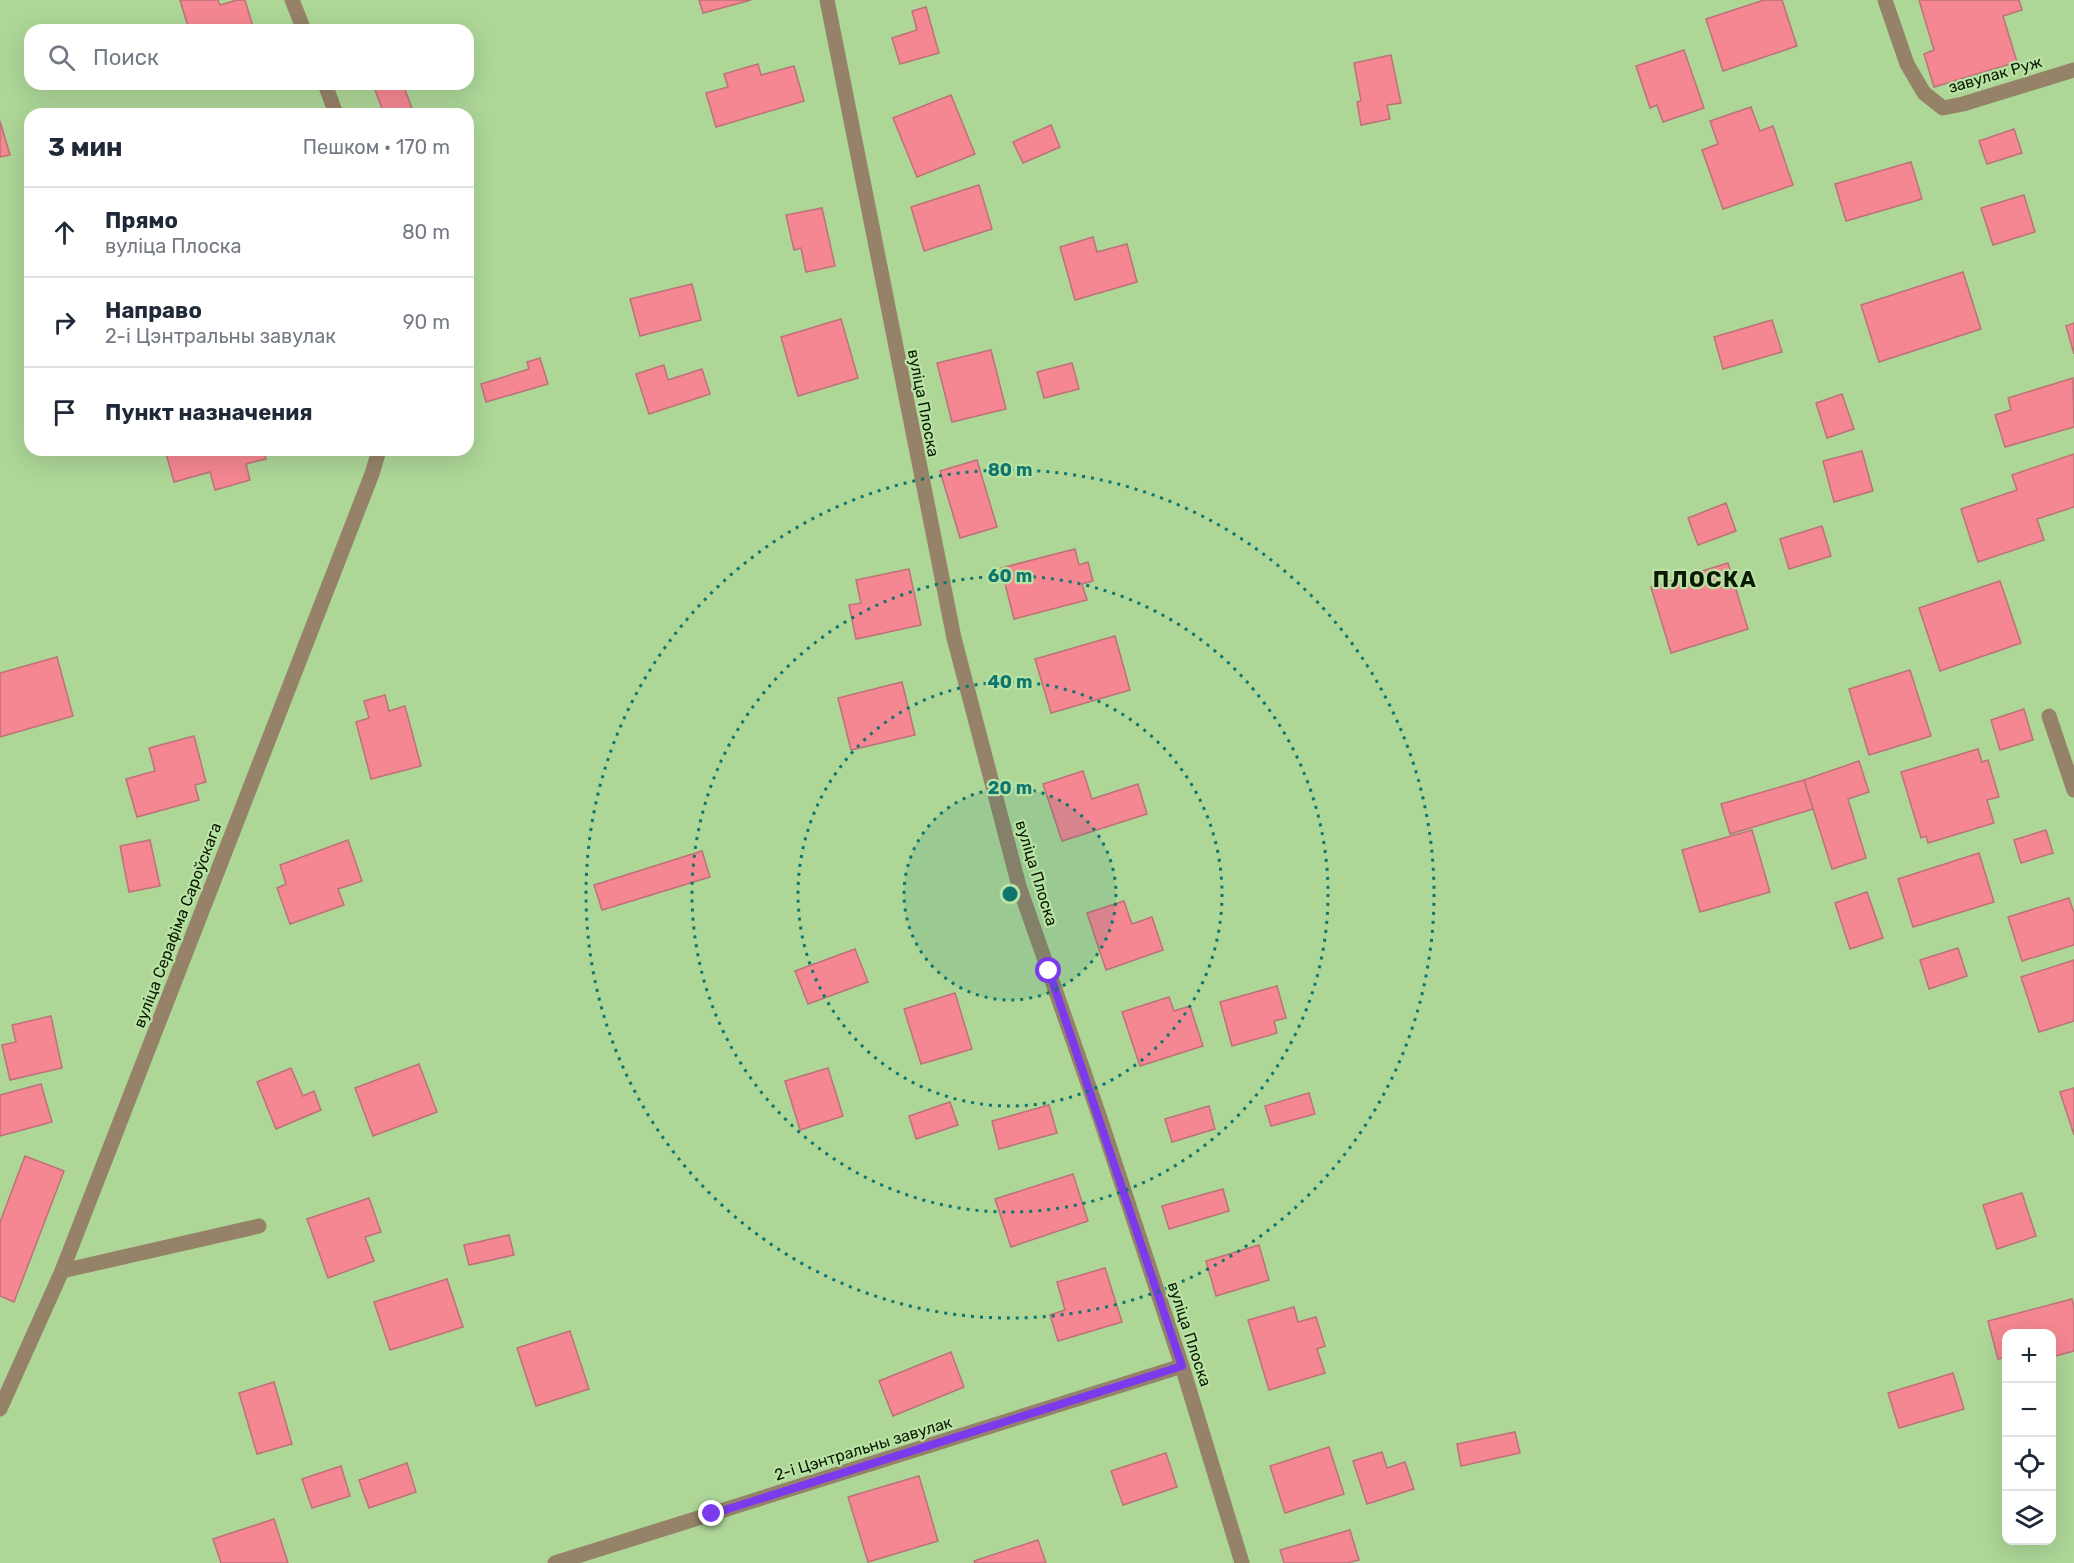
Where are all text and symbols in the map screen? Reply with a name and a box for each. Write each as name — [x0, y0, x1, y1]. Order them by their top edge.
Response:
search box — [24, 24, 474, 90]
icon: search — [45, 41, 78, 74]
text: Поиск — [93, 44, 159, 71]
street label: завулак Руж — [1946, 52, 2044, 97]
text: 3 мин — [48, 132, 123, 163]
text: Пешком · 170 m — [303, 135, 450, 159]
text: Прямо — [105, 207, 178, 234]
icon: ahead — [48, 216, 81, 249]
text: 80 m — [402, 220, 450, 244]
text: вуліца Плоска — [105, 234, 241, 258]
text: Направо — [105, 297, 202, 324]
icon: right — [48, 306, 81, 339]
text: 90 m — [403, 310, 450, 334]
text: 2-і Цэнтральны завулак — [105, 324, 336, 348]
street label: вуліца Плоска — [904, 348, 943, 458]
icon: arrive — [48, 396, 81, 429]
text: Пункт назначения — [105, 399, 313, 426]
text: 80 m — [988, 459, 1032, 481]
text: 60 m — [988, 565, 1032, 587]
district label: ПЛОСКА — [1653, 566, 1757, 593]
text: 40 m — [988, 671, 1032, 693]
text: 20 m — [988, 777, 1032, 799]
street label: вуліца Плоска — [1011, 818, 1062, 928]
street label: вуліца Серафіма Сароўскага — [129, 820, 225, 1031]
centre of rings — [1000, 884, 1020, 904]
route start — [1035, 957, 1061, 983]
street label: вуліца Плоска — [1164, 1279, 1215, 1389]
map controls — [2002, 1329, 2056, 1545]
button: + — [2002, 1329, 2056, 1383]
button: − — [2002, 1383, 2056, 1437]
street label: 2-і Цэнтральны завулак — [772, 1412, 955, 1485]
button: locate — [2002, 1437, 2056, 1491]
button: layers — [2002, 1491, 2056, 1545]
route end — [698, 1500, 724, 1526]

